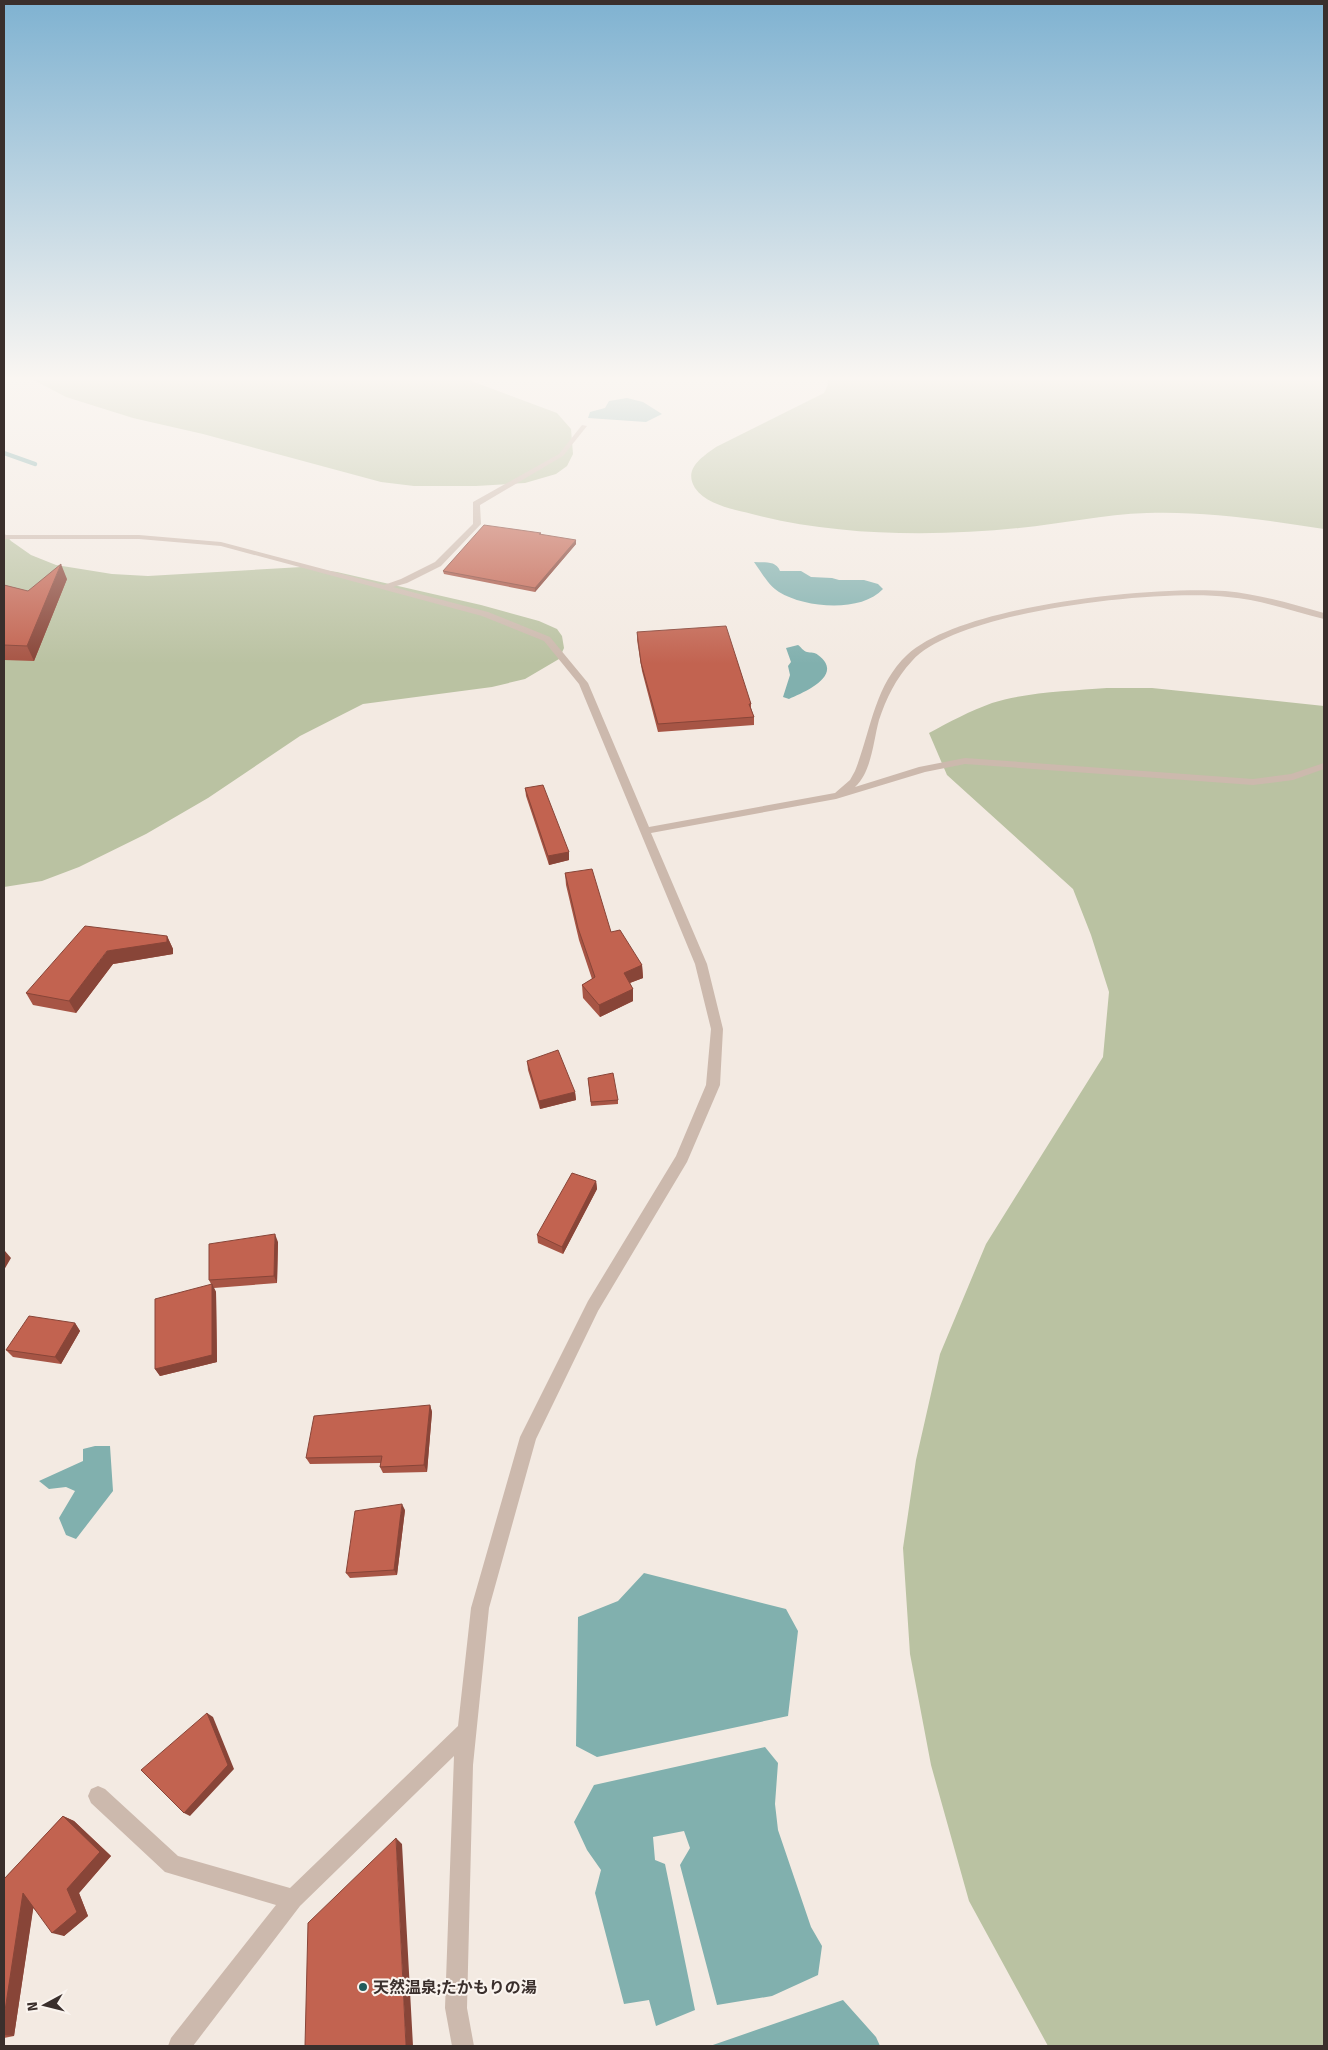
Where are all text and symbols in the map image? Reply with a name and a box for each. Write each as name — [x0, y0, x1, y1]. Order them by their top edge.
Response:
place label: 天然温泉;たかもりの湯 — [373, 1978, 537, 1997]
north arrow — [20, 1980, 70, 2030]
marker: 天然温泉;たかもりの湯 — [357, 1981, 369, 1993]
text: N — [24, 2001, 42, 2012]

